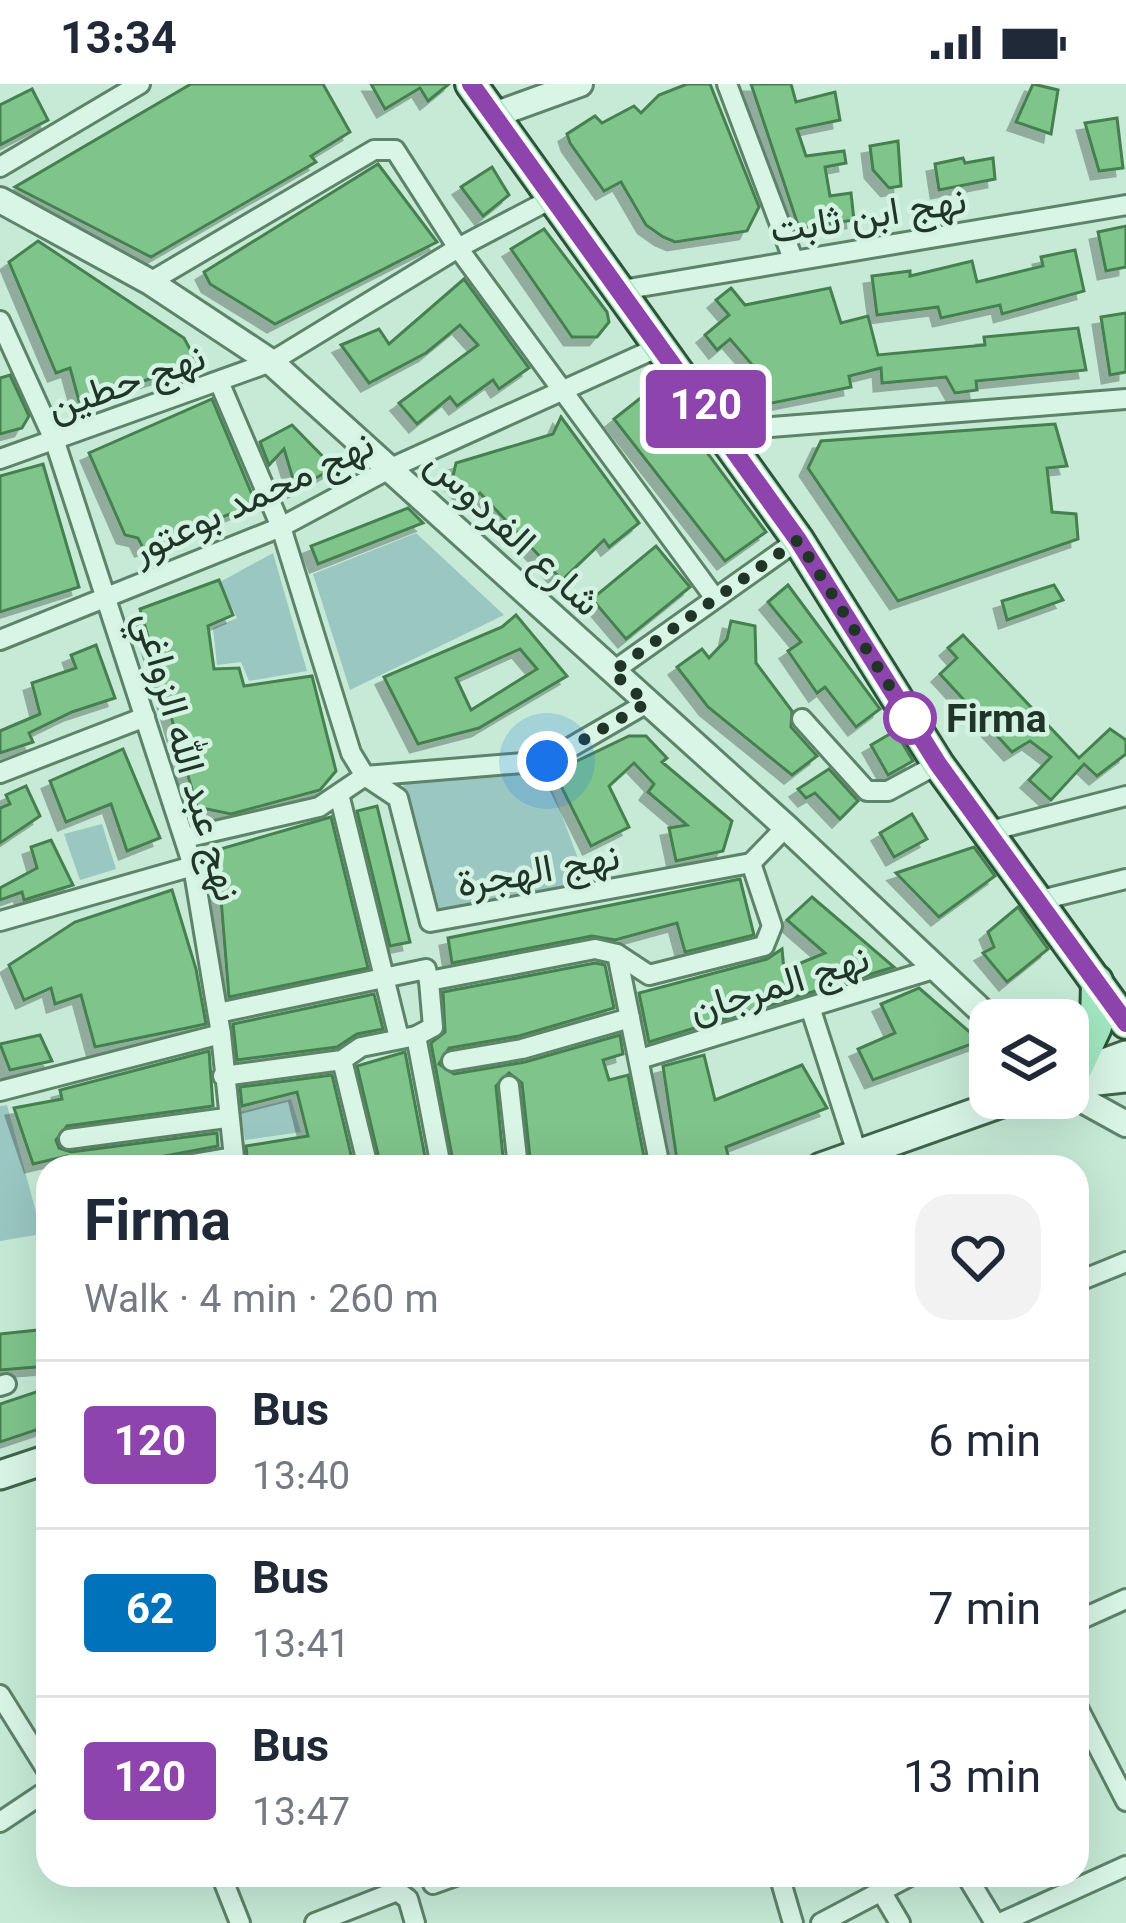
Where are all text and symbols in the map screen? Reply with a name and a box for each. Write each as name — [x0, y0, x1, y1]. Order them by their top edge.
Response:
text: 13:34 — [60, 7, 177, 77]
street label: نهج ابن ثابت — [766, 173, 971, 264]
street label: نهج حطين — [40, 330, 215, 441]
line badge: 120 — [637, 370, 775, 448]
text: 120 — [670, 376, 742, 442]
street label: نهج محمد بوعتور — [121, 417, 386, 584]
street label: شارع الفردوس — [409, 437, 613, 634]
street label: نهج عبد الله الزواغي — [114, 605, 255, 909]
place label: Firma — [946, 692, 1047, 753]
marker: Firma — [885, 693, 935, 743]
your location — [517, 731, 577, 791]
street label: نهج الهجرة — [453, 829, 625, 918]
street label: نهج المرجان — [683, 931, 878, 1044]
map controls — [969, 999, 1089, 1119]
button: layers — [969, 999, 1089, 1119]
text: Firma — [84, 1182, 231, 1271]
button: heart — [915, 1194, 1041, 1320]
text: Walk · 4 min · 260 m — [84, 1272, 439, 1333]
text: Bus — [252, 1379, 329, 1449]
text: 6 min — [928, 1410, 1041, 1480]
text: 120 — [114, 1412, 186, 1478]
text: 13:40 — [252, 1449, 350, 1510]
text: Bus — [252, 1547, 329, 1617]
text: 7 min — [928, 1578, 1041, 1648]
text: 62 — [126, 1580, 174, 1646]
text: 13:41 — [252, 1617, 350, 1678]
text: Bus — [252, 1715, 329, 1785]
text: 13 min — [903, 1746, 1041, 1816]
text: 120 — [114, 1748, 186, 1814]
text: 13:47 — [252, 1785, 350, 1846]

